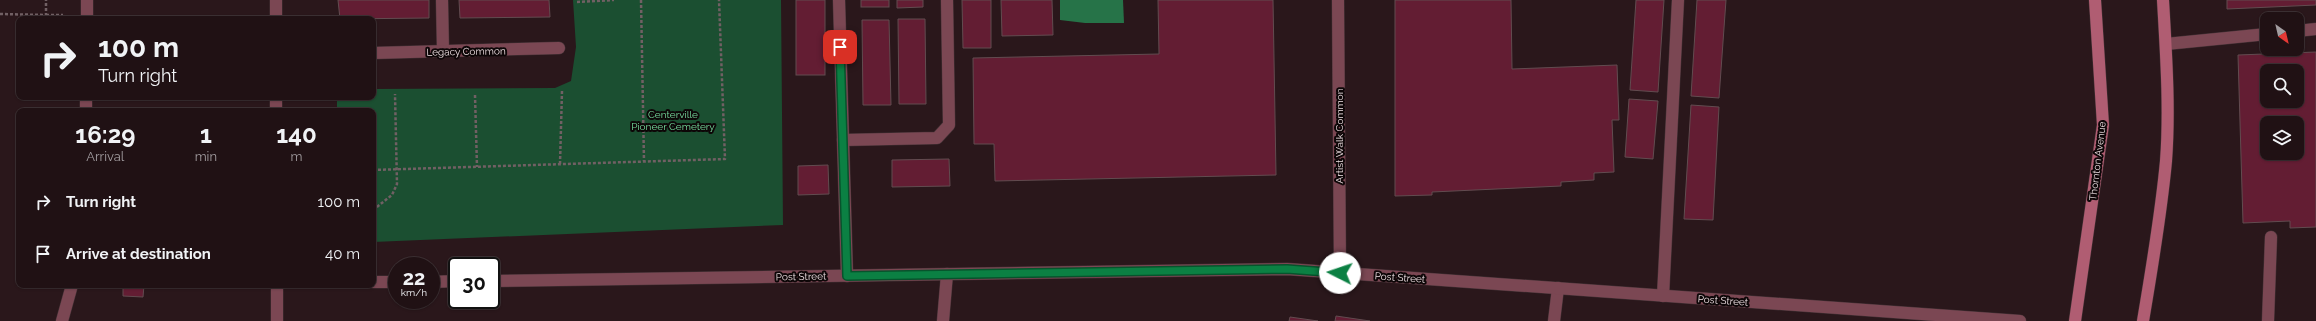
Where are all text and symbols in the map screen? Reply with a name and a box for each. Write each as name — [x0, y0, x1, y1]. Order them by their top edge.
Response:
north arrow — [2260, 12, 2304, 56]
map controls — [2260, 12, 2304, 160]
pin — [823, 30, 857, 64]
text: 100 m — [98, 31, 179, 64]
icon: right — [32, 32, 84, 84]
icon: arrive — [829, 36, 851, 58]
street label: Legacy Common — [426, 45, 506, 58]
button: search — [2260, 64, 2304, 108]
text: Turn right — [98, 65, 177, 86]
street label: Artist Walk Common — [1334, 88, 1345, 184]
park label: Centerville Pioneer Cemetery — [631, 109, 715, 132]
button: layers — [2260, 116, 2304, 160]
text: 16:29 — [75, 120, 135, 149]
text: 1 — [200, 120, 212, 149]
text: 140 — [276, 120, 317, 149]
street label: Thornton Avenue — [2087, 121, 2108, 201]
text: Arrival — [86, 149, 124, 164]
text: min — [195, 149, 217, 164]
text: m — [291, 149, 302, 164]
icon: right — [32, 191, 54, 213]
text: Turn right — [66, 193, 136, 211]
text: 100 m — [318, 193, 360, 211]
icon: arrive — [32, 243, 54, 265]
text: Arrive at destination — [66, 245, 211, 263]
text: 40 m — [325, 245, 360, 263]
position arrow — [1319, 252, 1361, 294]
speed limit sign: 30 — [448, 257, 500, 309]
text: 22 — [403, 266, 425, 290]
street label: Post Street — [1374, 270, 1426, 285]
street label: Post Street — [776, 271, 827, 282]
text: km/h — [401, 287, 427, 298]
street label: Post Street — [1697, 293, 1749, 308]

